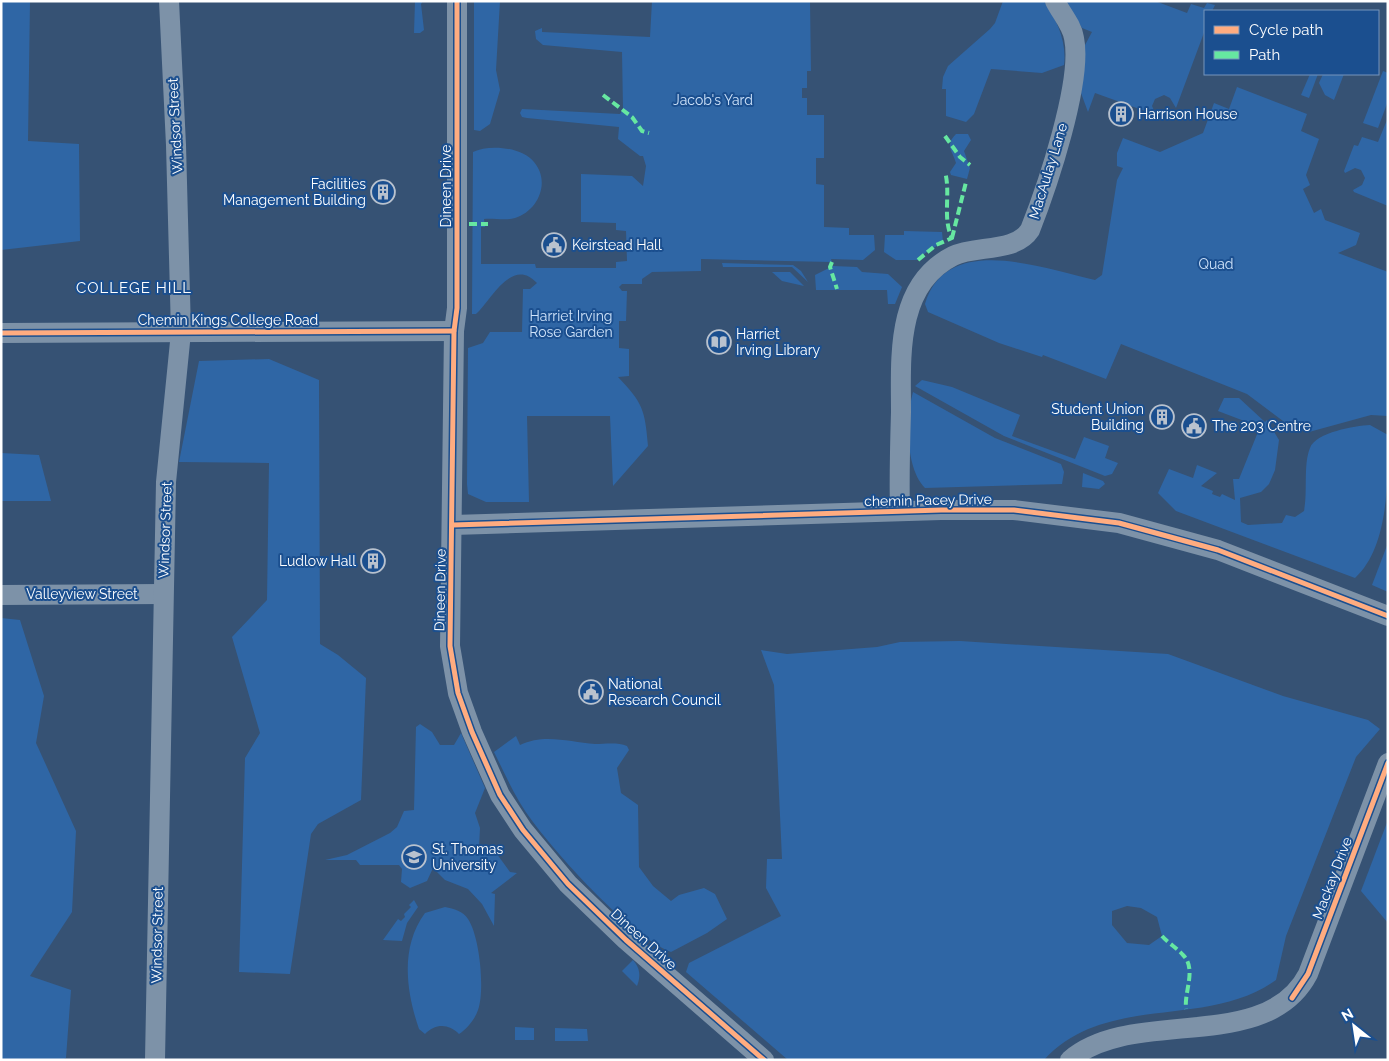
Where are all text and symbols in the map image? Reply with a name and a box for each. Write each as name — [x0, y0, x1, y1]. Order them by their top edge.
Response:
legend — [1204, 10, 1379, 75]
text: Cycle path — [1249, 21, 1323, 39]
text: Path — [1249, 46, 1280, 64]
street label: Windsor Street — [164, 77, 186, 175]
park label: Jacob's Yard — [673, 92, 753, 108]
building icon: Harrison House — [1108, 101, 1134, 127]
place label: Harrison House — [1138, 106, 1237, 122]
street label: MacAulay Lane — [1026, 121, 1070, 221]
street label: Dineen Drive — [438, 145, 454, 227]
place label: Facilities Management Building — [223, 176, 366, 208]
building icon: Facilities Management Building — [370, 179, 396, 205]
public building icon: Keirstead Hall — [541, 232, 567, 258]
place label: Keirstead Hall — [572, 237, 662, 253]
park label: Quad — [1198, 256, 1234, 272]
district label: COLLEGE HILL — [76, 279, 192, 297]
park label: Harriet Irving Rose Garden — [529, 308, 613, 340]
street label: Chemin Kings College Road — [138, 312, 318, 328]
place label: Harriet Irving Library — [736, 326, 821, 358]
library icon: Harriet Irving Library — [706, 329, 732, 355]
place label: Student Union Building — [1051, 401, 1144, 433]
building icon: Student Union Building — [1149, 404, 1175, 430]
public building icon: The 203 Centre — [1181, 413, 1207, 439]
place label: The 203 Centre — [1212, 418, 1311, 434]
street label: Windsor Street — [155, 481, 175, 579]
street label: chemin Pacey Drive — [864, 491, 992, 509]
building icon: Ludlow Hall — [360, 548, 386, 574]
street label: Dineen Drive — [431, 548, 449, 632]
place label: Ludlow Hall — [279, 553, 356, 569]
street label: Valleyview Street — [26, 586, 138, 602]
place label: National Research Council — [608, 676, 721, 708]
public building icon: National Research Council — [578, 679, 604, 705]
street label: Mackay Drive — [1309, 835, 1355, 921]
place label: St. Thomas University — [432, 841, 503, 873]
school or university icon: St. Thomas University — [401, 844, 427, 870]
street label: Windsor Street — [148, 886, 166, 983]
street label: Dineen Drive — [608, 905, 680, 973]
north arrow — [1329, 1001, 1379, 1051]
text: N — [1339, 1005, 1356, 1024]

